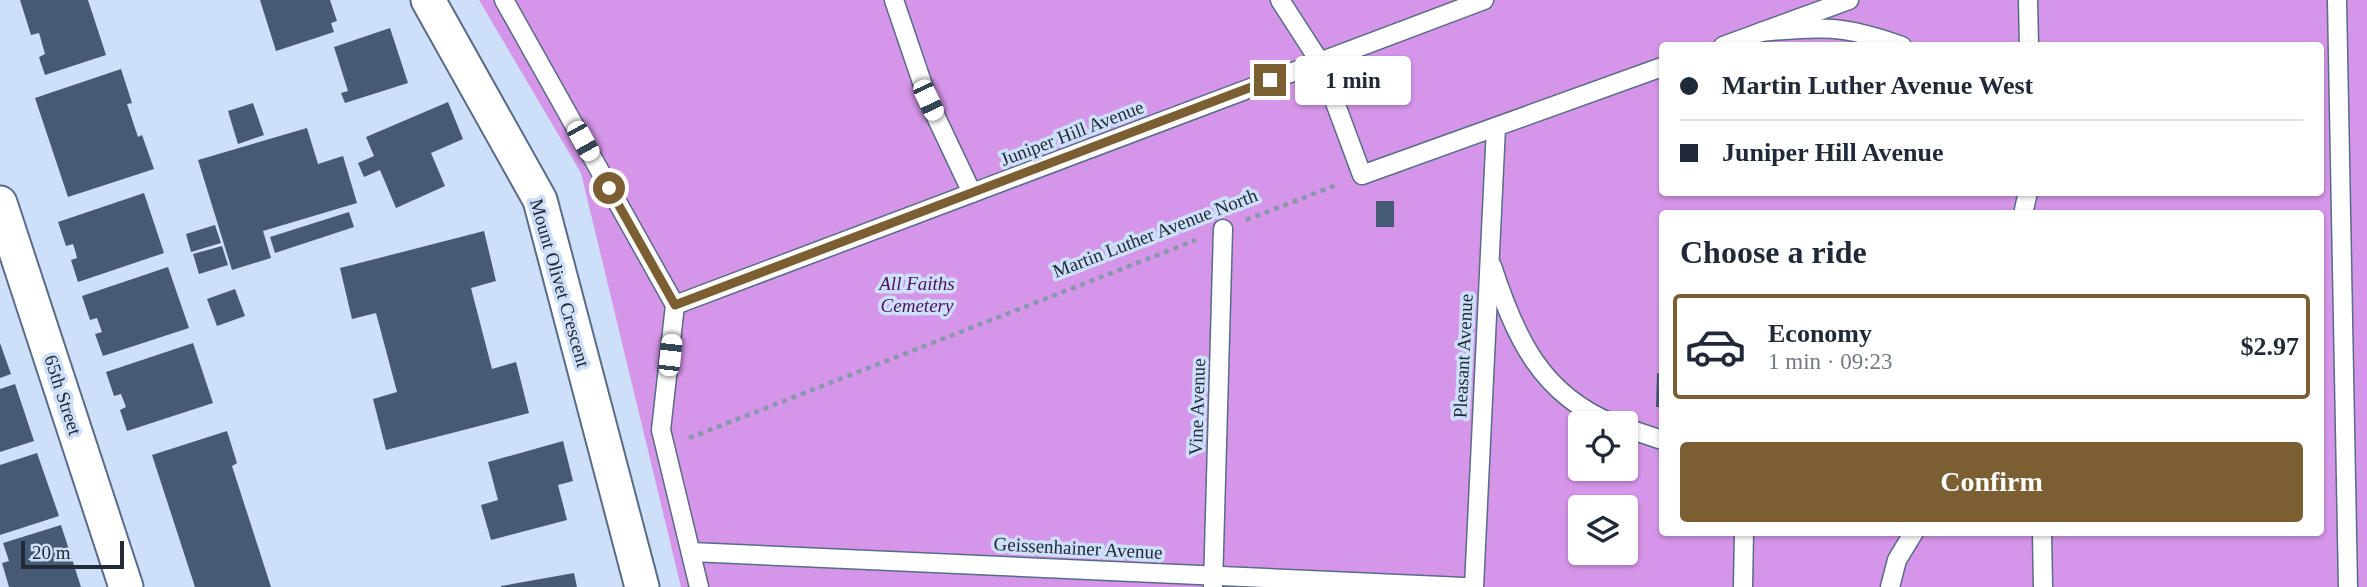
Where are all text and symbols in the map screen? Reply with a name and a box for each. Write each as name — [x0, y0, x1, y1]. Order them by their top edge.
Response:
callout: 1 min — [1294, 56, 1410, 104]
route end — [1254, 64, 1286, 96]
text: 1 min — [1325, 68, 1381, 93]
text: Martin Luther Avenue West — [1722, 71, 2033, 100]
car — [910, 77, 947, 123]
street label: Juniper Hill Avenue — [997, 96, 1147, 170]
car — [564, 118, 603, 164]
text: Juniper Hill Avenue — [1722, 138, 1944, 167]
route start — [593, 172, 625, 204]
street label: Martin Luther Avenue North — [1050, 184, 1261, 282]
street label: Mount Olivet Crescent — [526, 196, 594, 370]
text: Choose a ride — [1680, 234, 1867, 270]
park label: All Faiths Cemetery — [877, 273, 955, 316]
street label: Pleasant Avenue — [1449, 293, 1477, 419]
icon: car — [1684, 315, 1747, 378]
text: Economy — [1768, 319, 1872, 348]
text: $2.97 — [2241, 332, 2299, 361]
car — [658, 333, 683, 377]
text: 1 min · 09:23 — [1768, 349, 1893, 374]
street label: 65th Street — [40, 352, 86, 438]
street label: Vine Avenue — [1185, 358, 1209, 456]
map controls — [1568, 411, 1638, 565]
button: locate — [1568, 411, 1638, 481]
button: Confirm — [1680, 442, 2303, 522]
button: layers — [1568, 495, 1638, 565]
street label: Geissenhainer Avenue — [993, 533, 1163, 563]
scale bar — [21, 538, 124, 570]
text: 20 m — [32, 542, 71, 563]

